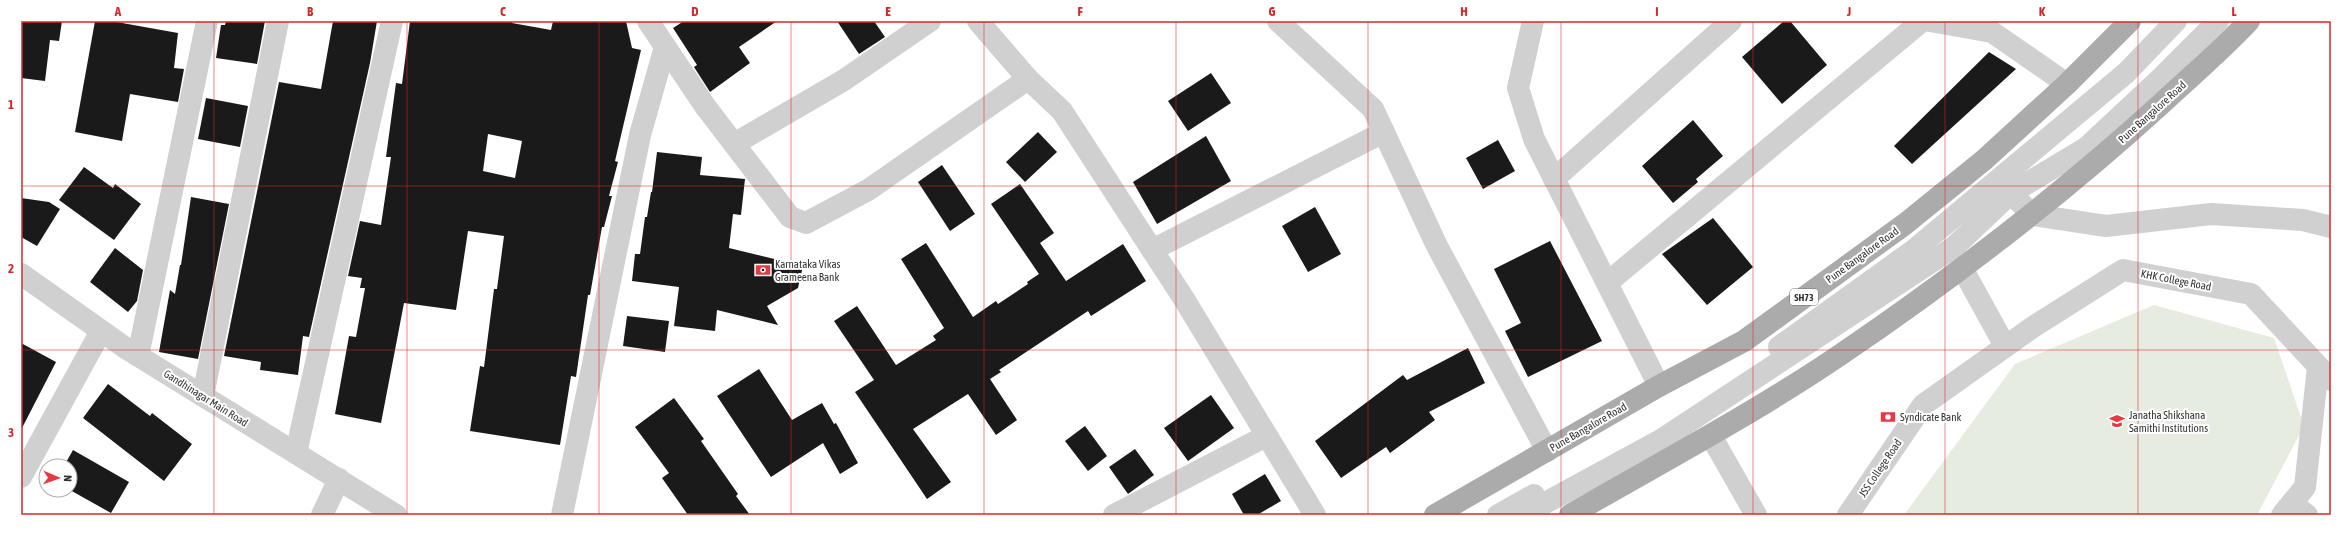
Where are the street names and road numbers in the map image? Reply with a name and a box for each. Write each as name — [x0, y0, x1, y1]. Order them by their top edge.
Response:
street label: Pune Bangalore Road — [2116, 79, 2188, 145]
street label: Pune Bangalore Road — [1823, 225, 1901, 285]
street label: KHK College Road — [2140, 267, 2212, 293]
road number: SH73 — [1790, 289, 1818, 305]
street label: Gandhinagar Main Road — [162, 367, 250, 429]
street label: Pune Bangalore Road — [1548, 400, 1628, 454]
street label: JSS College Road — [1856, 437, 1904, 499]

